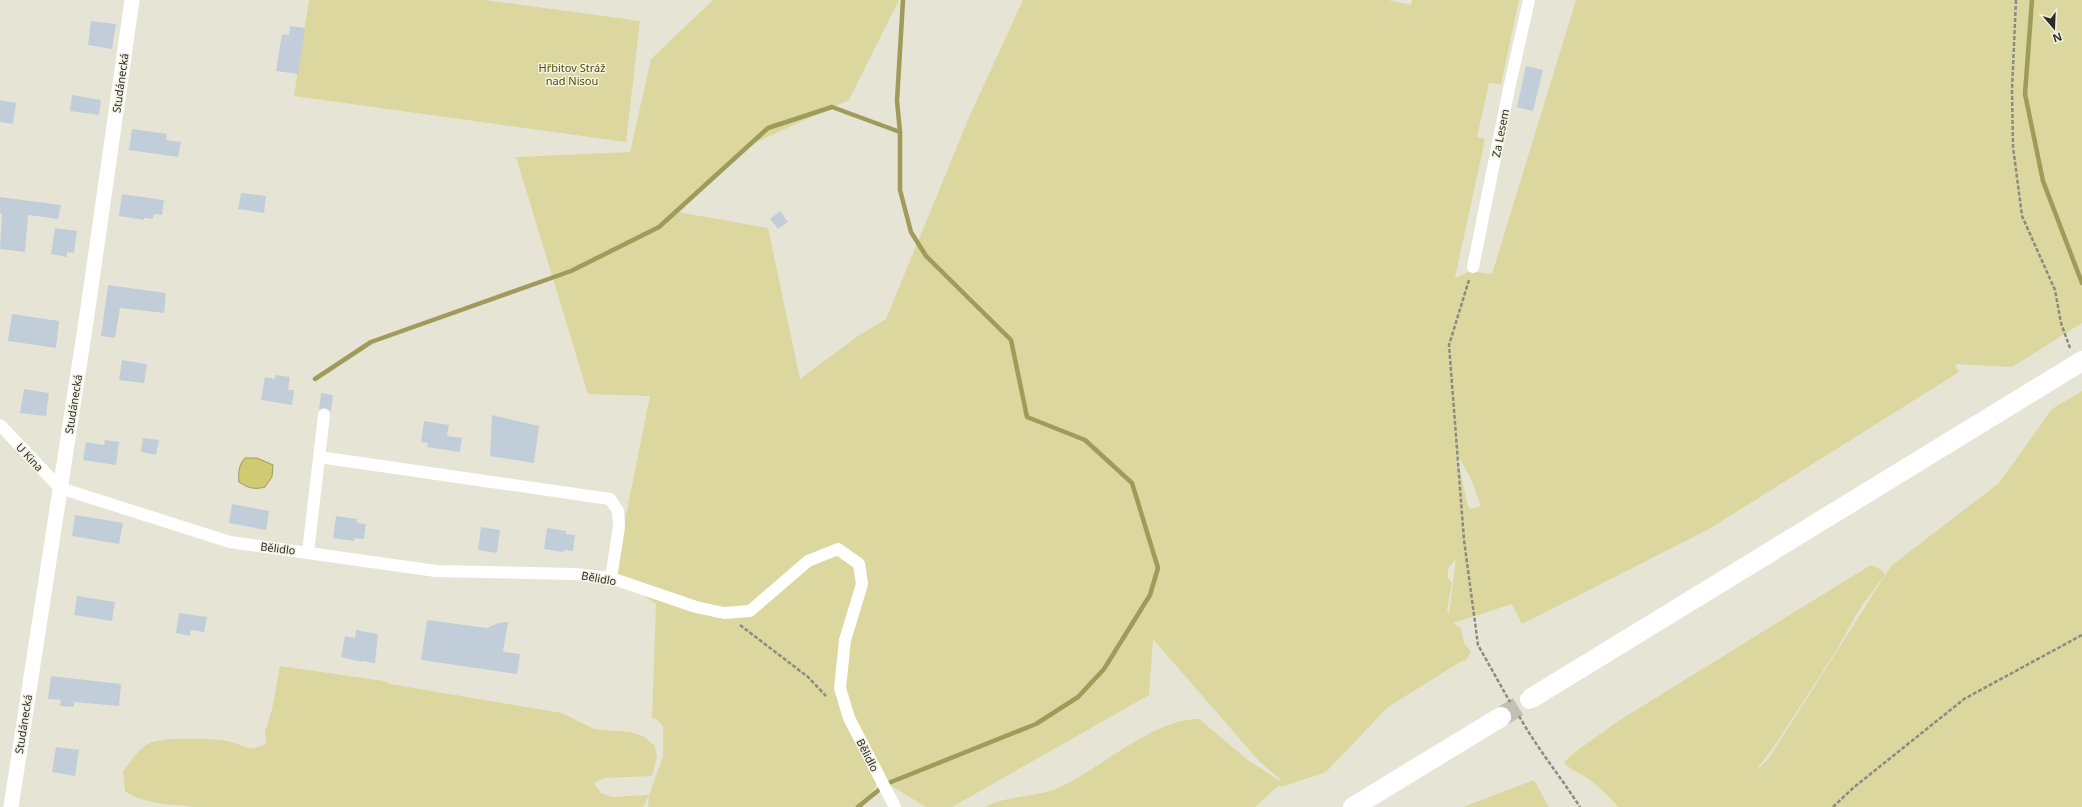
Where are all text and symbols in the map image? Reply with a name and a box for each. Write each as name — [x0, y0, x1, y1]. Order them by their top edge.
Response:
north arrow — [2034, 8, 2074, 48]
text: N — [2051, 29, 2064, 46]
street label: Studánecká — [108, 52, 132, 114]
park label: Hřbitov Stráž nad Nisou — [539, 60, 605, 88]
street label: Za Lesem — [1488, 107, 1512, 159]
street label: Studánecká — [61, 373, 85, 435]
street label: U Kina — [13, 440, 47, 474]
street label: Bělidlo — [260, 538, 297, 558]
street label: Bělidlo — [580, 568, 618, 589]
street label: Studánecká — [11, 693, 35, 755]
street label: Bělidlo — [853, 736, 883, 774]

